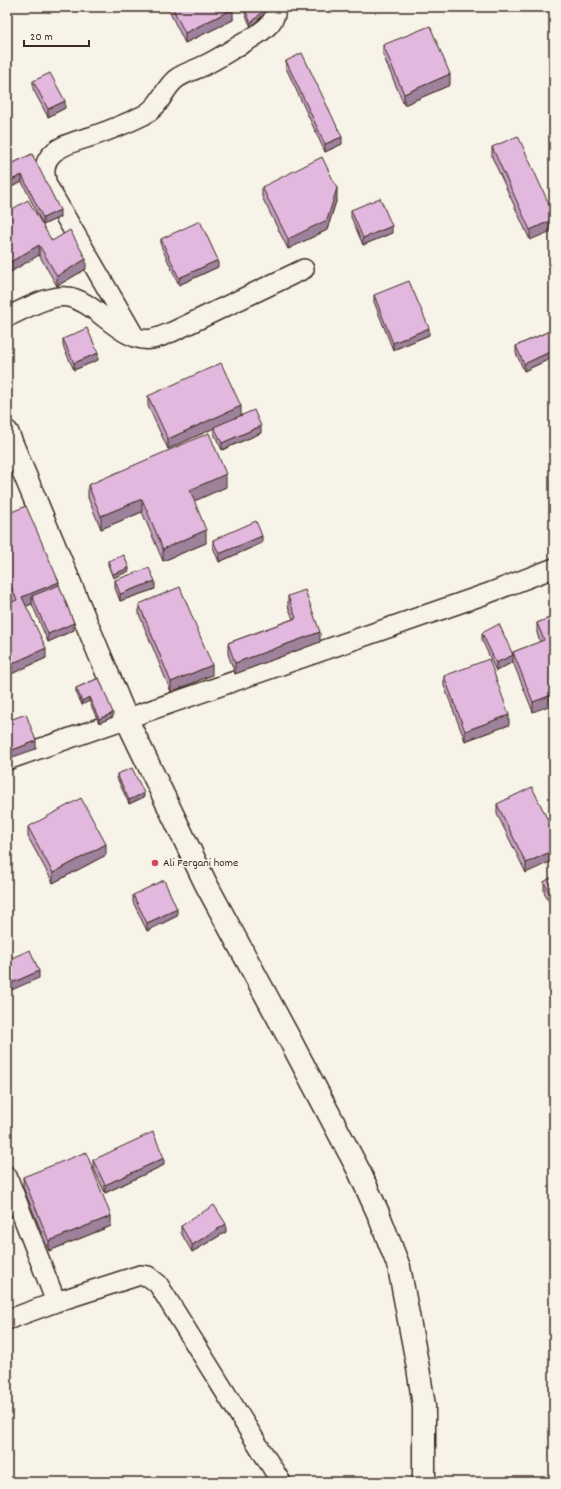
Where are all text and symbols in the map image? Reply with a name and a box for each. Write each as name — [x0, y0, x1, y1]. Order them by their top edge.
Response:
scale bar — [24, 22, 89, 48]
text: 20 m — [30, 29, 53, 46]
place label: Ali Fergani home — [163, 855, 238, 872]
marker: Ali Fergani home — [150, 858, 160, 868]

